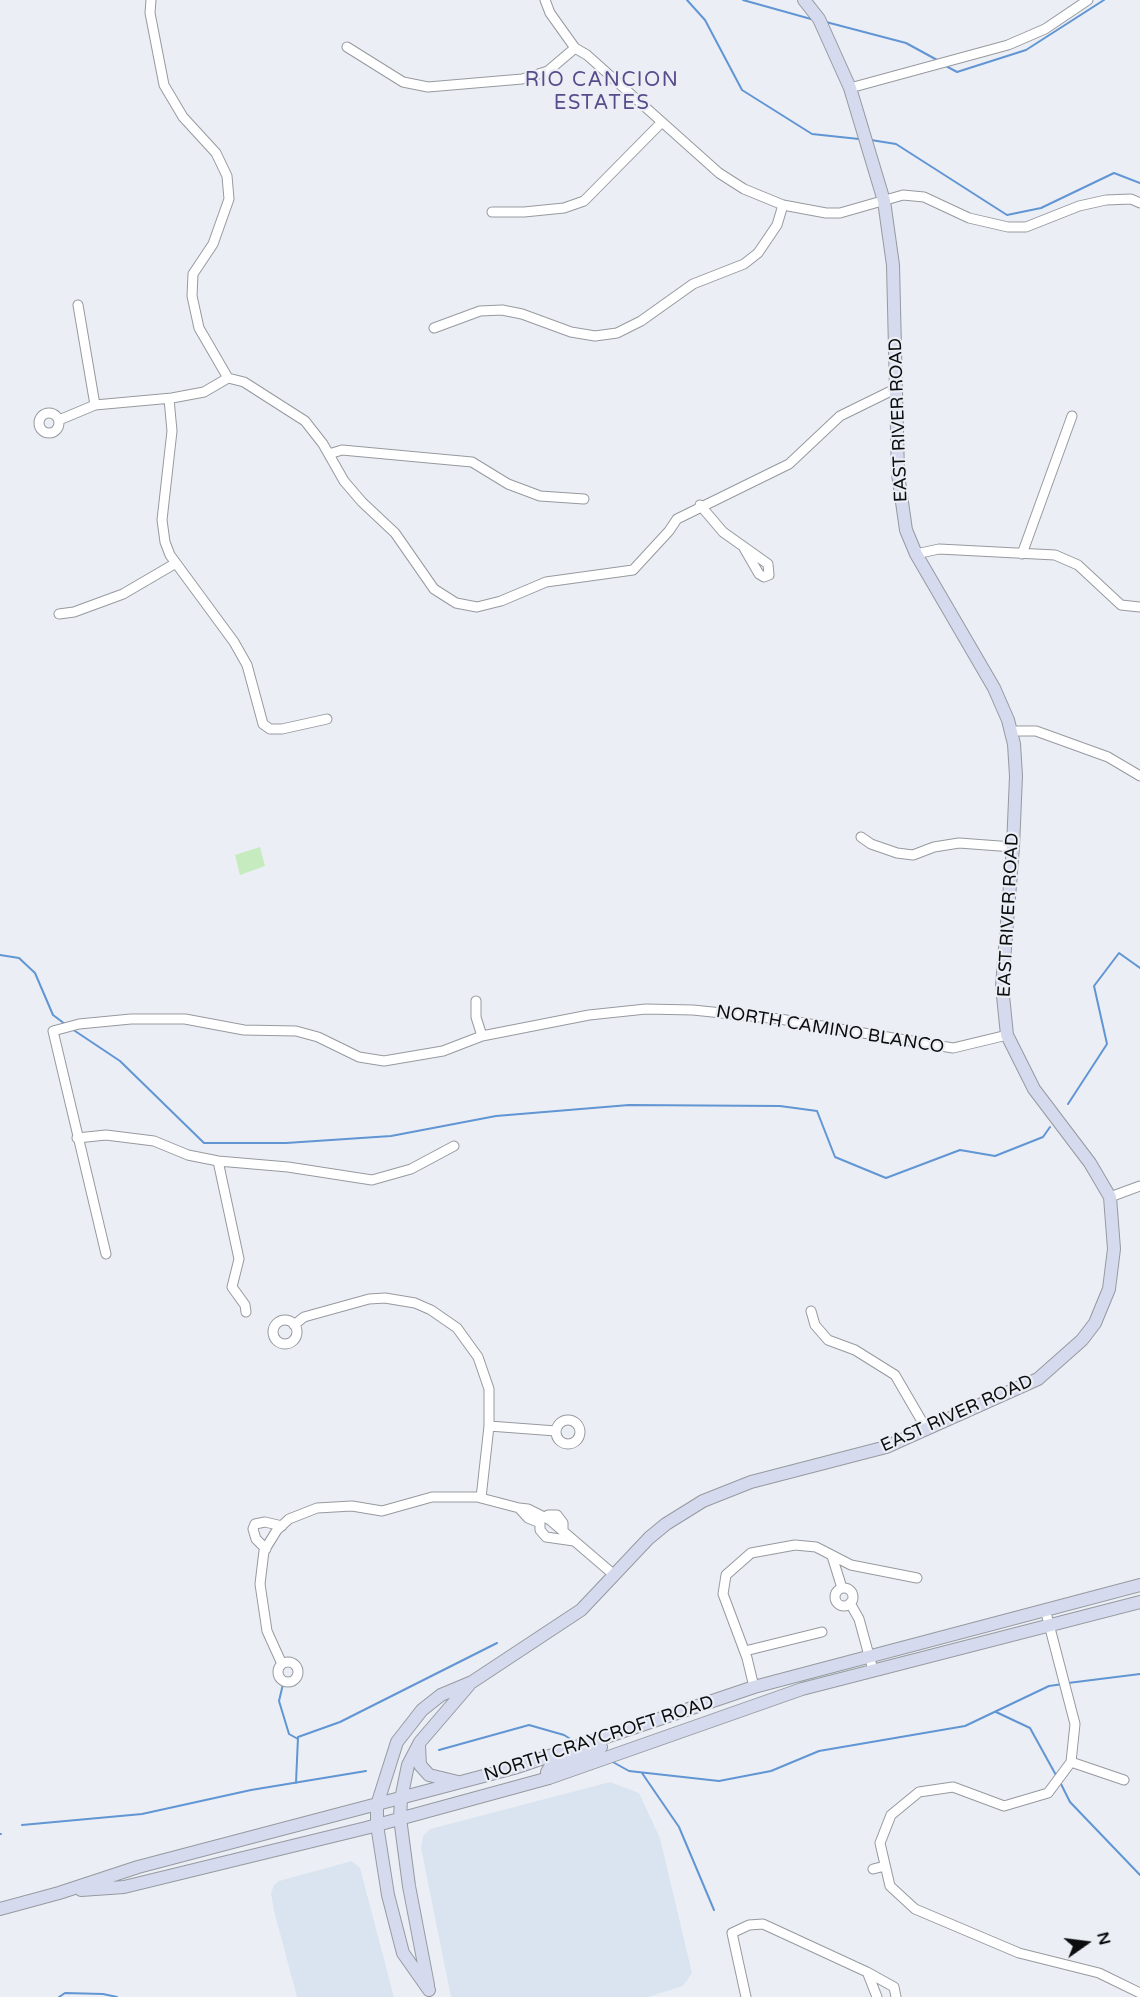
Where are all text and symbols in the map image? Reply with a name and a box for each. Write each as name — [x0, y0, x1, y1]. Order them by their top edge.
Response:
district label: RIO CANCION ESTATES — [525, 69, 679, 116]
street label: EAST RIVER ROAD — [885, 337, 913, 503]
street label: EAST RIVER ROAD — [994, 832, 1024, 998]
street label: NORTH CAMINO BLANCO — [715, 1001, 945, 1059]
street label: EAST RIVER ROAD — [877, 1371, 1037, 1457]
street label: NORTH CRAYCROFT ROAD — [481, 1692, 717, 1786]
north arrow — [1056, 1913, 1116, 1973]
text: N — [1092, 1930, 1115, 1947]

